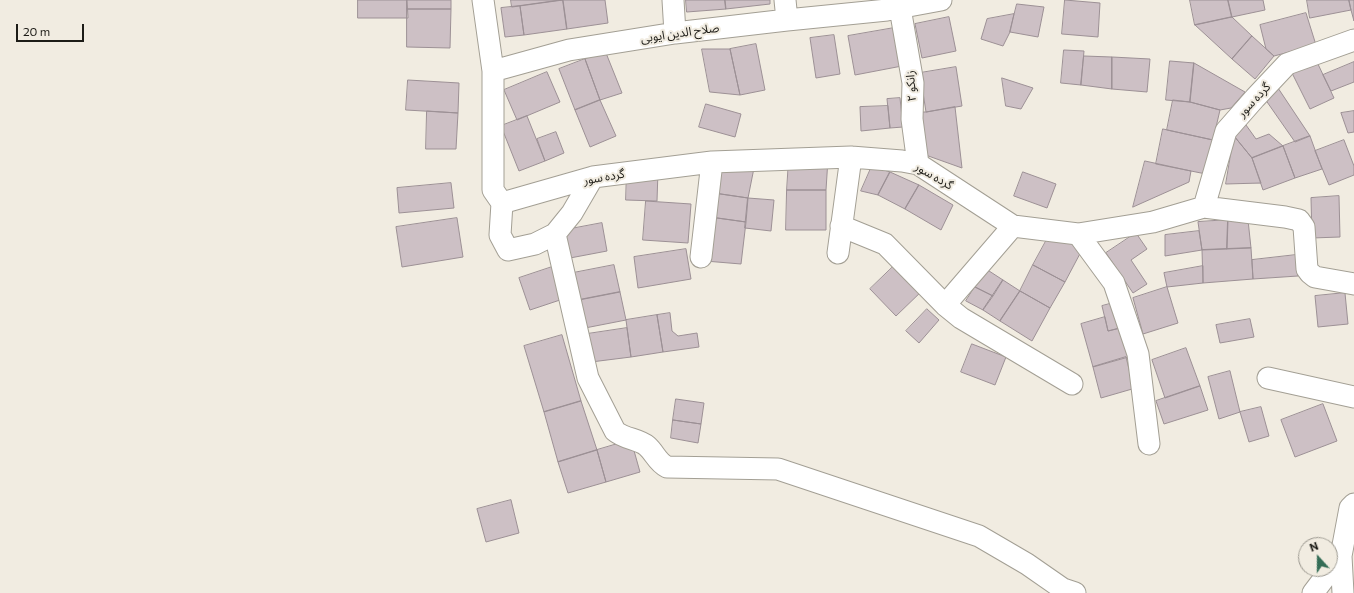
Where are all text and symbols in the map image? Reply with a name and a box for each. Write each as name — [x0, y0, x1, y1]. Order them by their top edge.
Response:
scale bar — [18, 16, 86, 42]
street label: صلاح الدین ایوبی — [640, 20, 720, 46]
text: 20 m — [23, 24, 50, 38]
street label: زانکو ۲ — [903, 70, 919, 102]
street label: گرده سور — [1235, 80, 1273, 120]
street label: گرده سور — [912, 159, 956, 193]
street label: گرده سور — [582, 166, 626, 188]
north arrow — [1298, 537, 1338, 577]
text: N — [1308, 539, 1320, 554]

